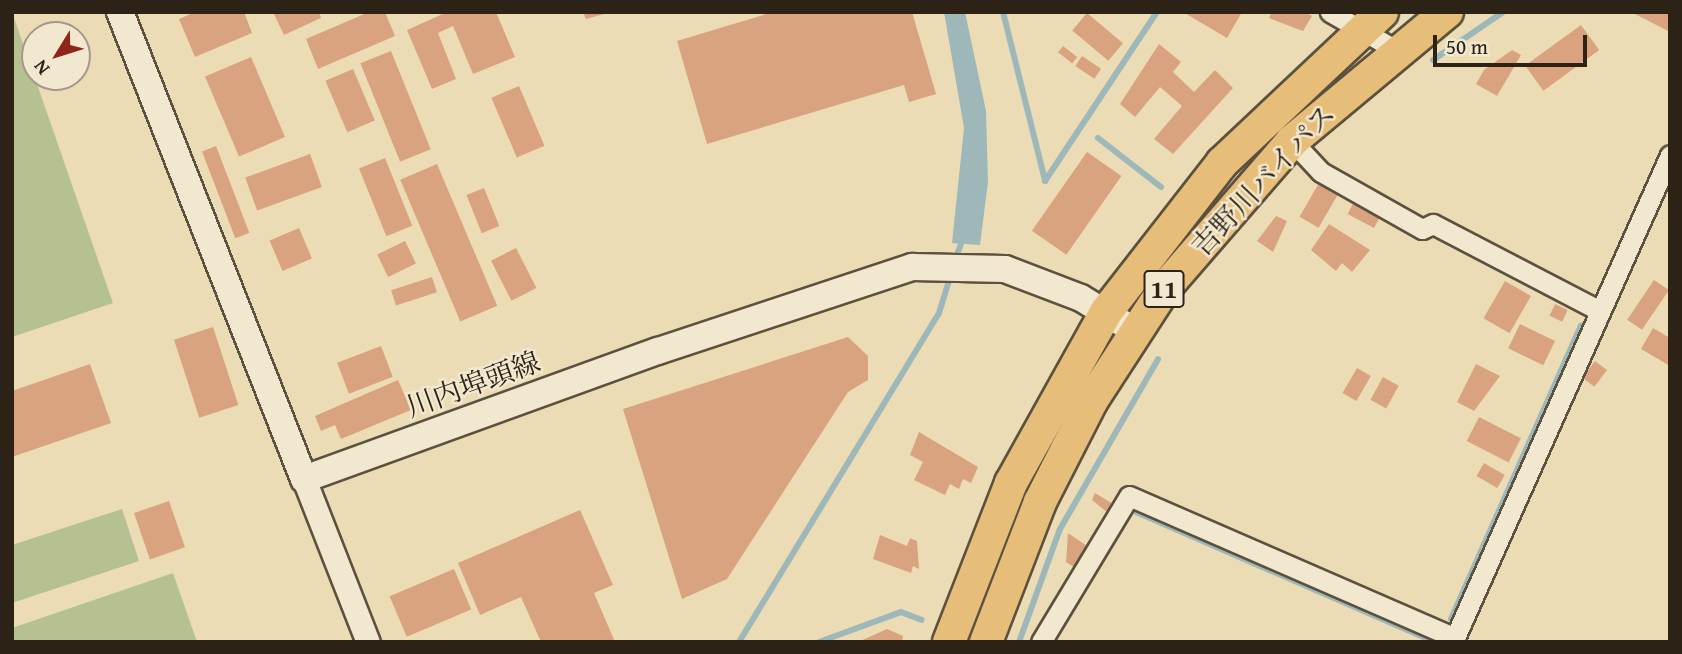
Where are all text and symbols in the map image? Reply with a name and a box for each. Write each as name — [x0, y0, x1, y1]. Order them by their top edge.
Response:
north arrow — [21, 21, 91, 91]
scale bar — [1437, 21, 1591, 65]
text: 50 m — [1446, 31, 1488, 62]
text: N — [26, 54, 56, 81]
street label: 吉野川バイパス — [1184, 97, 1342, 263]
road number: 11 — [1143, 266, 1185, 312]
street label: 川内埠頭線 — [401, 344, 545, 424]

